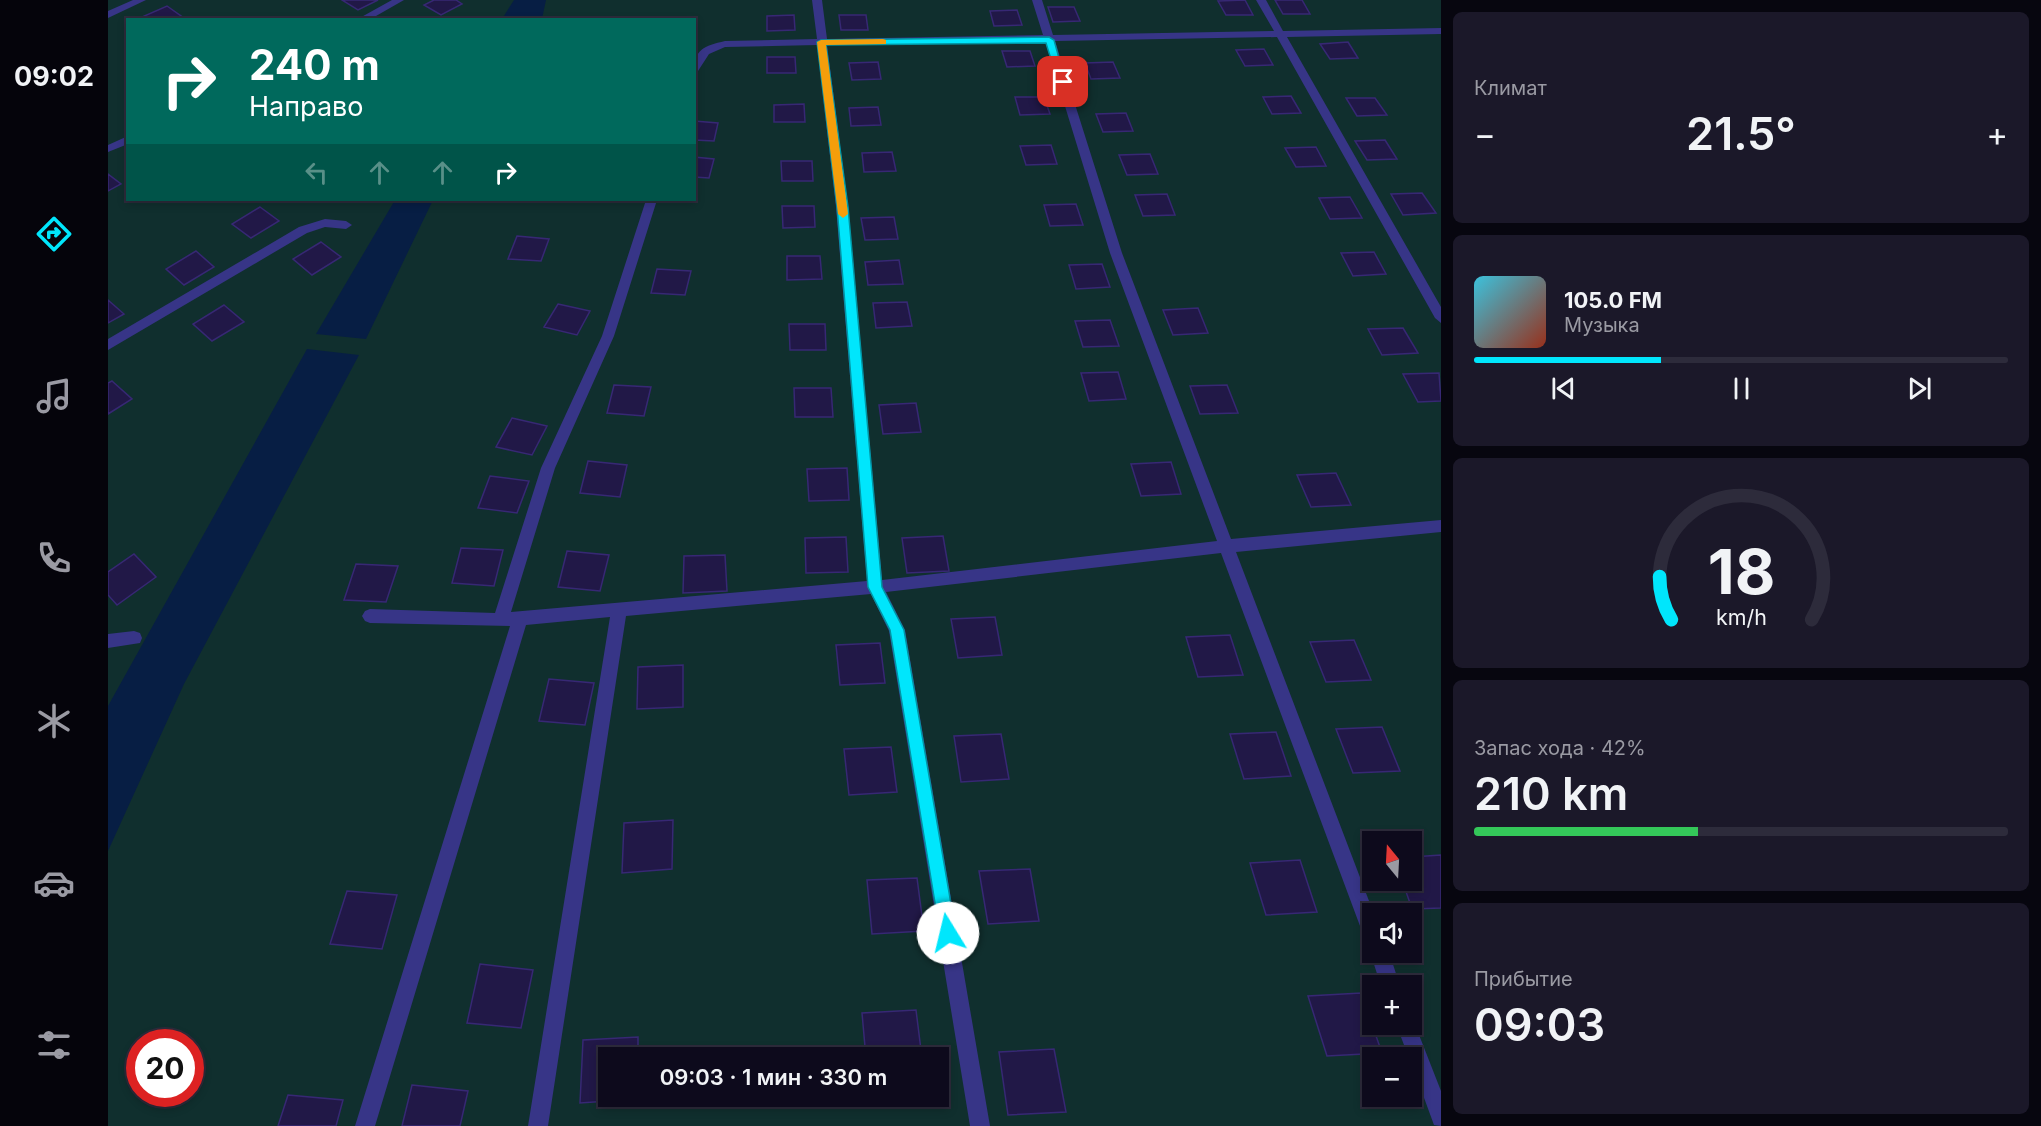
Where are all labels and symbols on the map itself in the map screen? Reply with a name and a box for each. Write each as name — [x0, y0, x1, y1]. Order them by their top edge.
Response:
pin — [1037, 56, 1088, 107]
north arrow — [1362, 831, 1422, 891]
position arrow — [916, 901, 980, 965]
speed limit sign: 20 — [126, 1029, 204, 1107]

